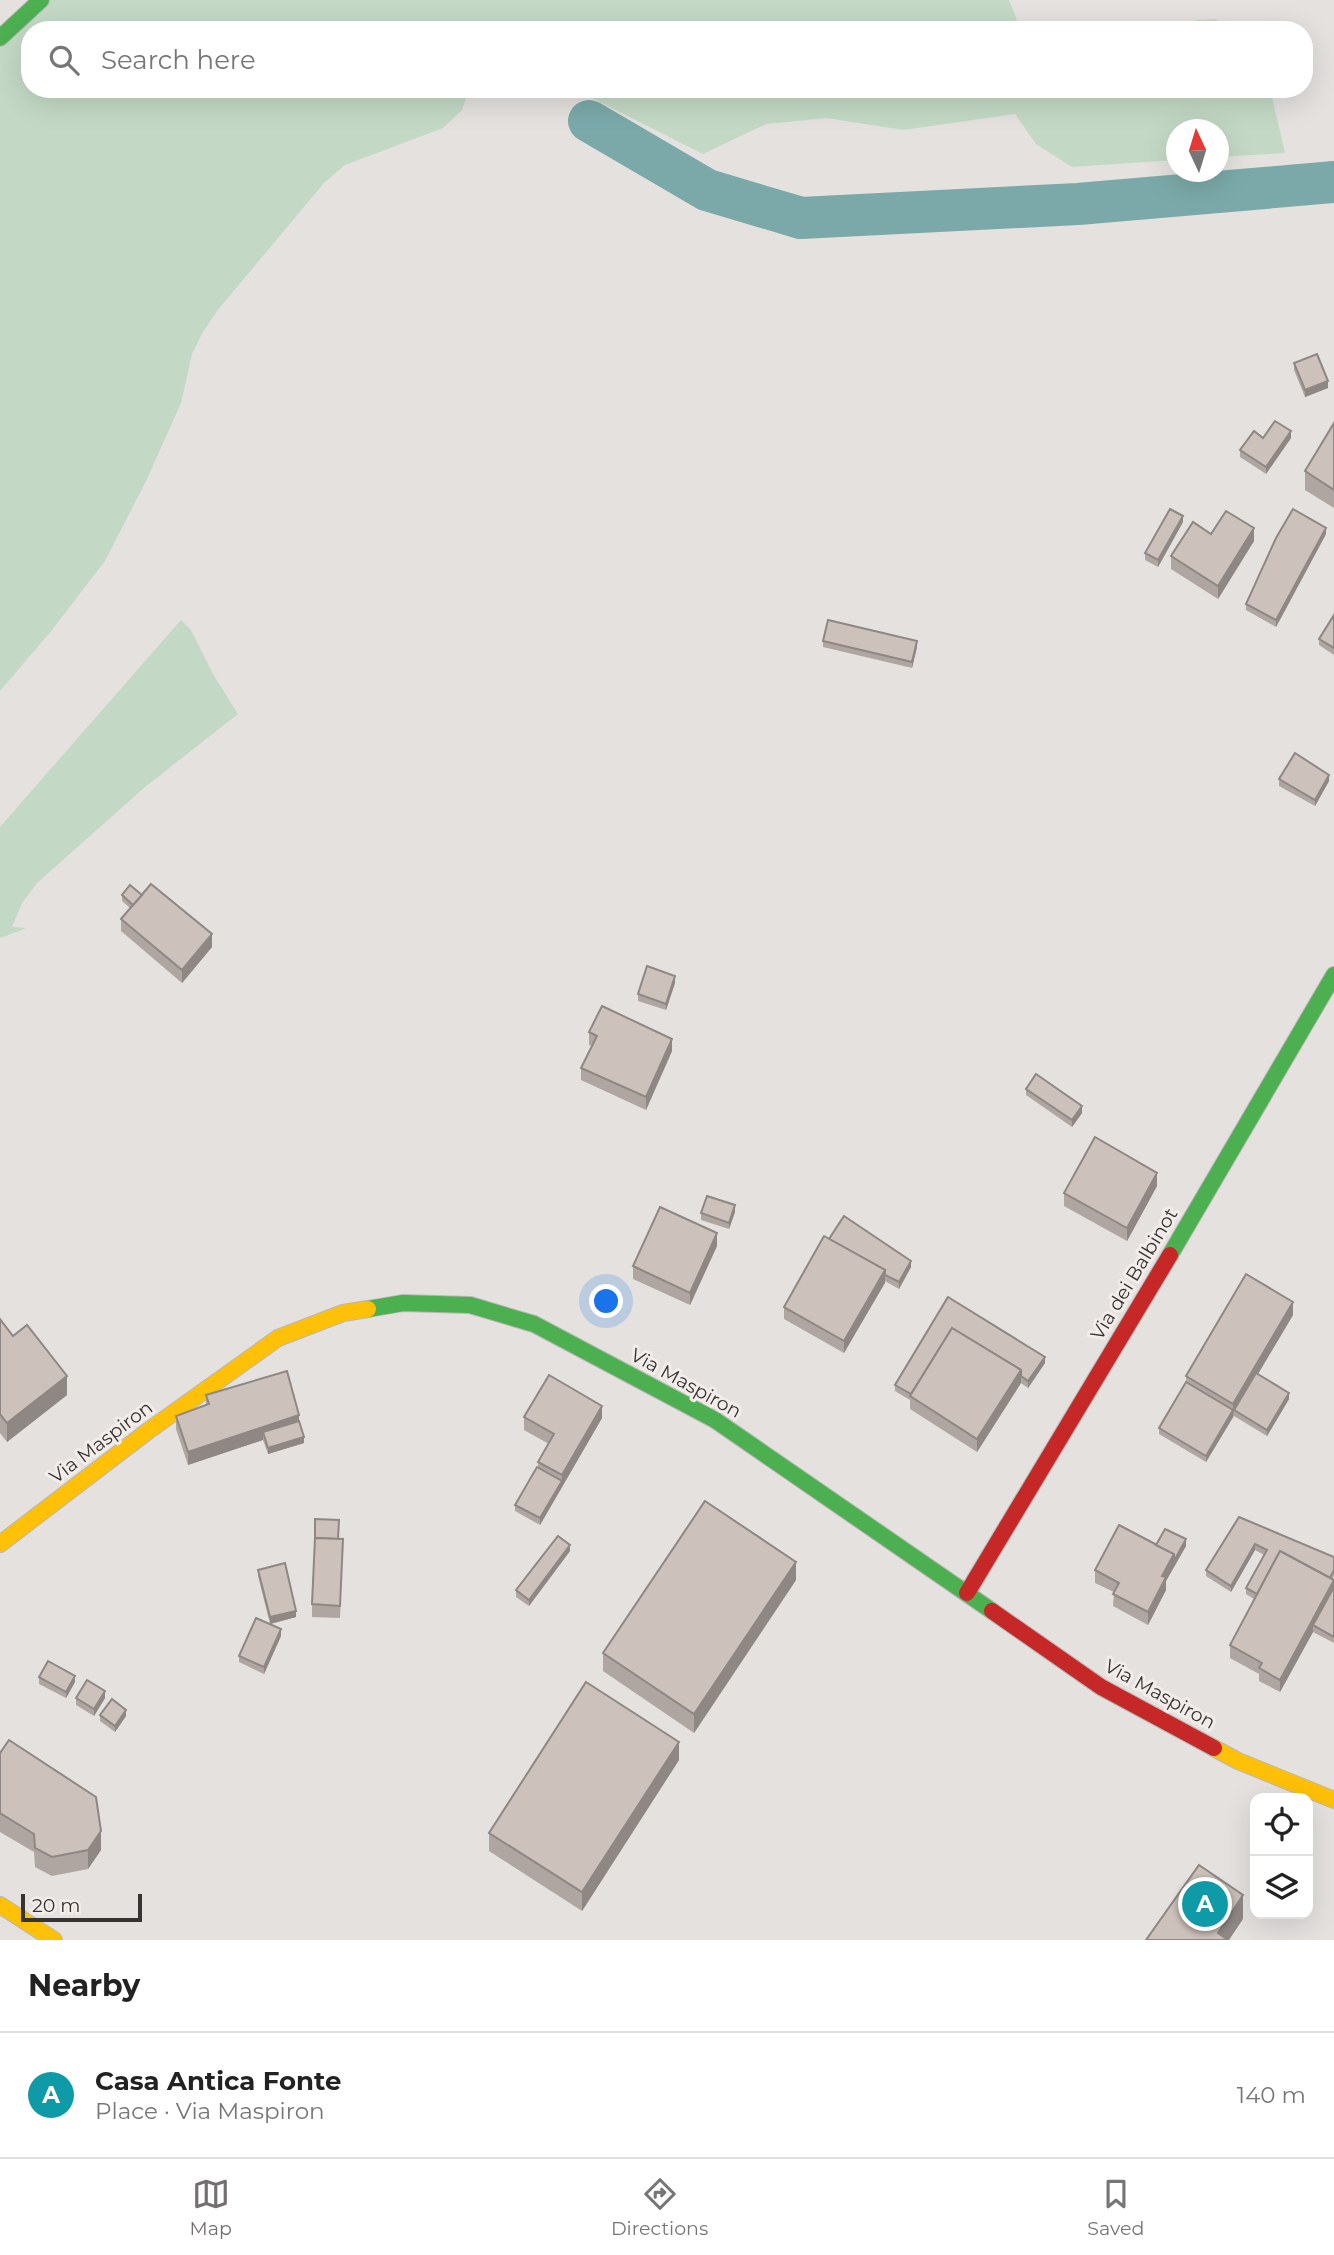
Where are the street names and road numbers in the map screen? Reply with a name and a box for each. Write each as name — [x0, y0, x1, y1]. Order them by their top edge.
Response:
street label: Via dei Balbinot — [1086, 1204, 1183, 1344]
street label: Via Maspiron — [627, 1343, 745, 1423]
street label: Via Maspiron — [45, 1396, 157, 1488]
street label: Via Maspiron — [1101, 1654, 1219, 1734]

